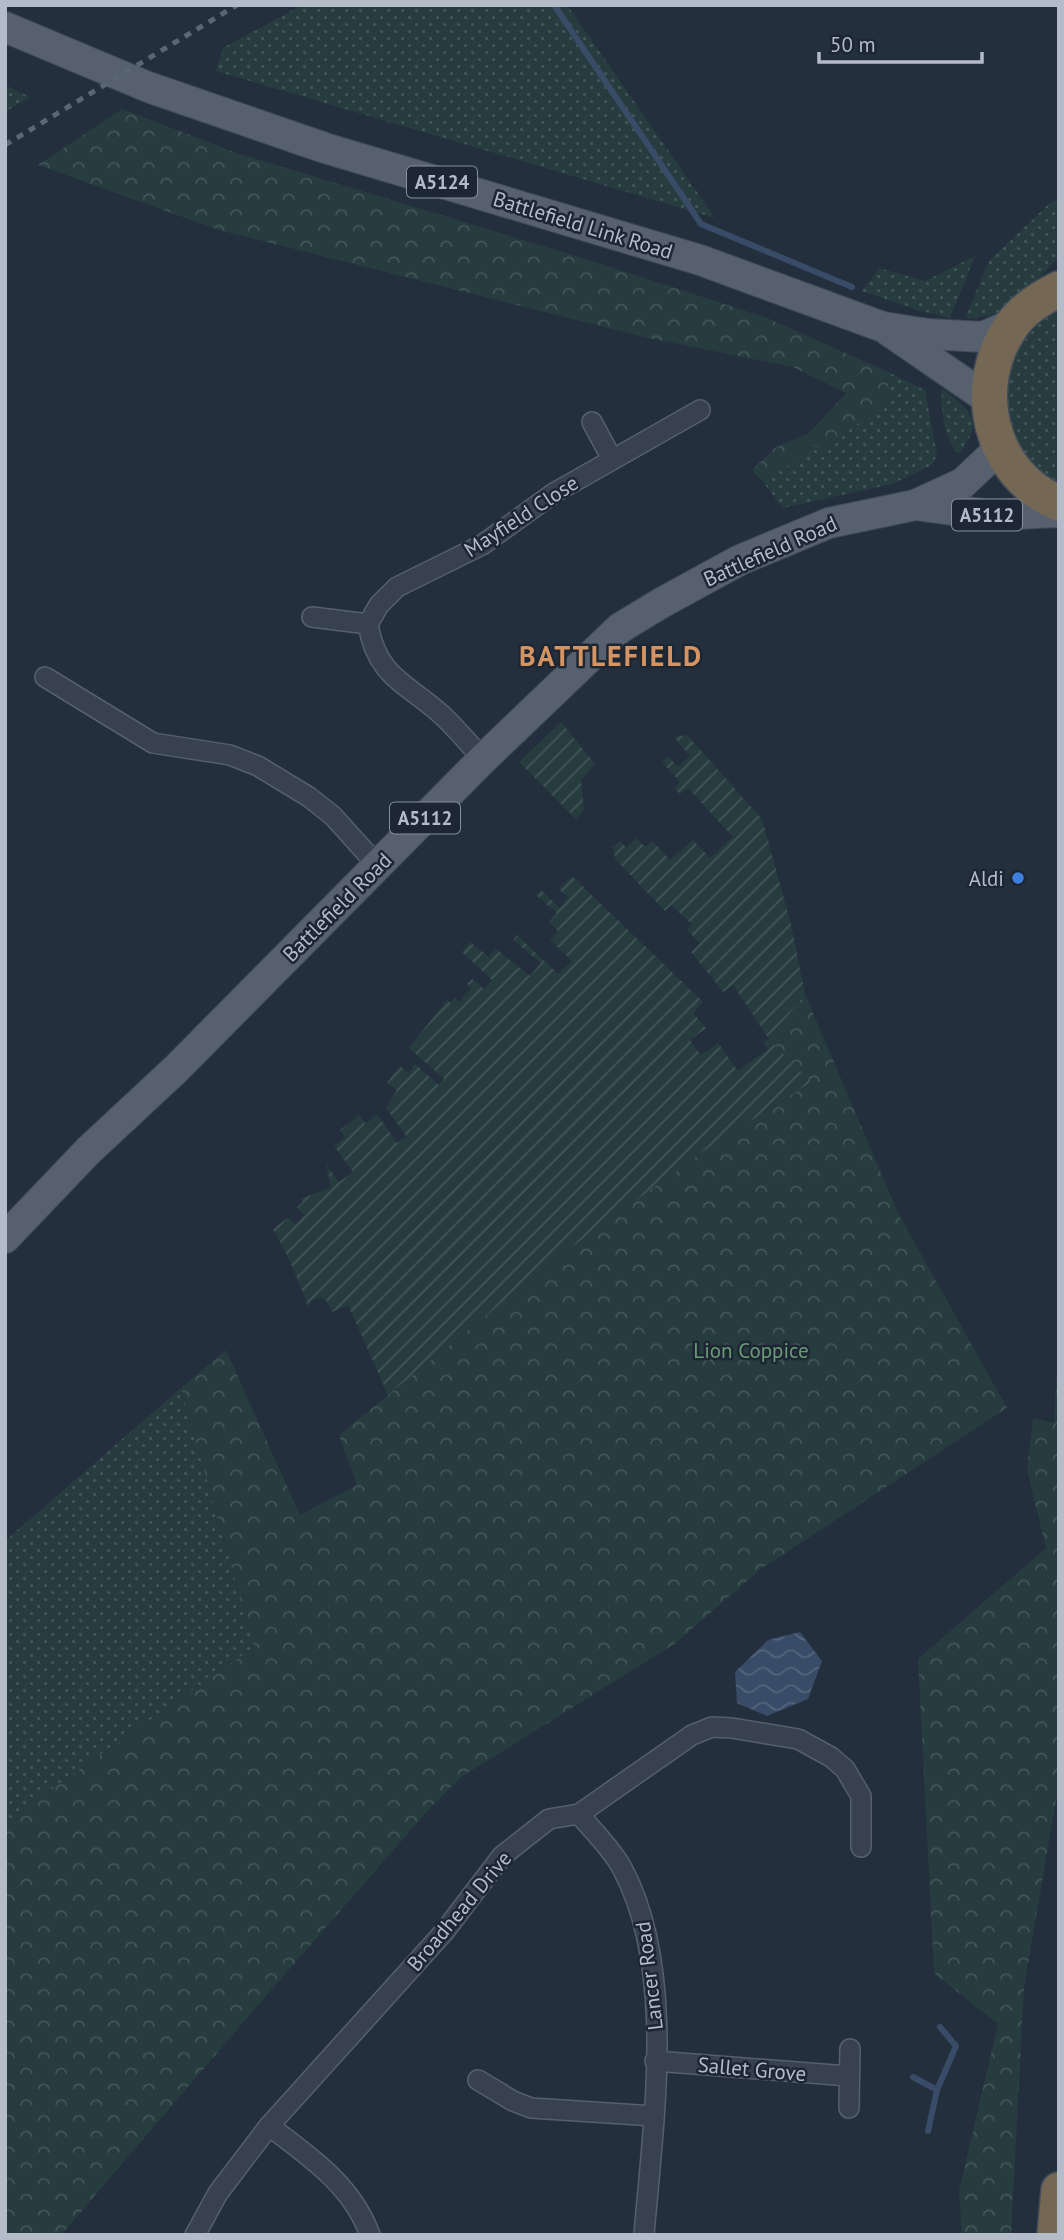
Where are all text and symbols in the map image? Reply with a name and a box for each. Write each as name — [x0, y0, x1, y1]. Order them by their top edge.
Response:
scale bar — [819, 21, 982, 65]
text: 50 m — [830, 31, 876, 58]
road number: A5124 — [407, 166, 477, 198]
street label: Battlefield Link Road — [490, 185, 676, 265]
street label: Mayfield Close — [459, 469, 583, 563]
road number: A5112 — [952, 500, 1022, 530]
street label: Battlefield Road — [699, 510, 841, 592]
district label: BATTLEFIELD — [519, 637, 703, 674]
road number: A5112 — [390, 803, 460, 834]
street label: Battlefield Road — [277, 847, 397, 967]
place label: Aldi — [969, 865, 1004, 892]
marker: Aldi — [1010, 870, 1026, 886]
park label: Lion Coppice — [693, 1337, 809, 1364]
street label: Broadhead Drive — [401, 1845, 517, 1977]
street label: Lancer Road — [629, 1920, 669, 2032]
street label: Sallet Grove — [697, 2051, 807, 2087]

